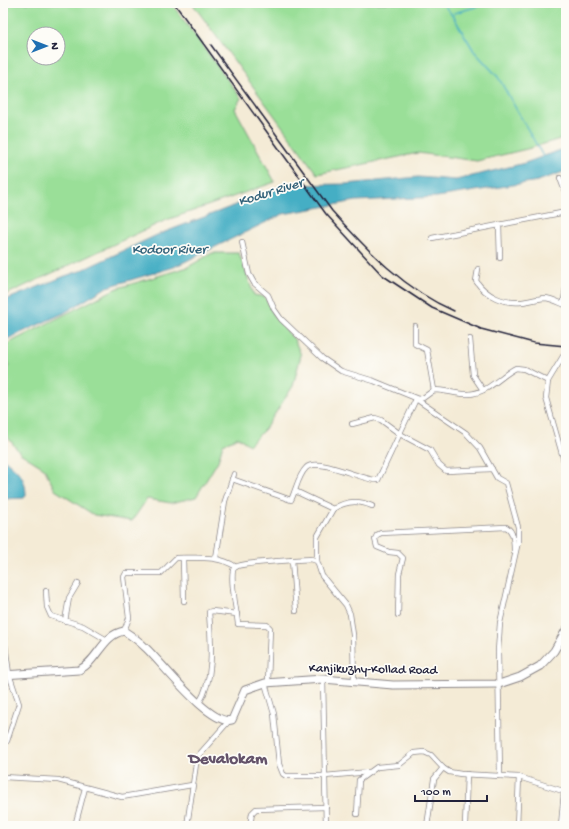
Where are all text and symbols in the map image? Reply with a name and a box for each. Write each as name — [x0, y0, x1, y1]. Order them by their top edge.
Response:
north arrow — [26, 26, 66, 66]
text: N — [48, 42, 60, 50]
water label: Kodur River — [237, 174, 308, 211]
water label: Kodoor River — [132, 242, 209, 259]
street label: Kanjikuzhy-Kollad Road — [309, 661, 439, 679]
district label: Devalokam — [187, 750, 268, 770]
scale bar — [415, 777, 487, 803]
text: 100 m — [420, 786, 451, 800]

